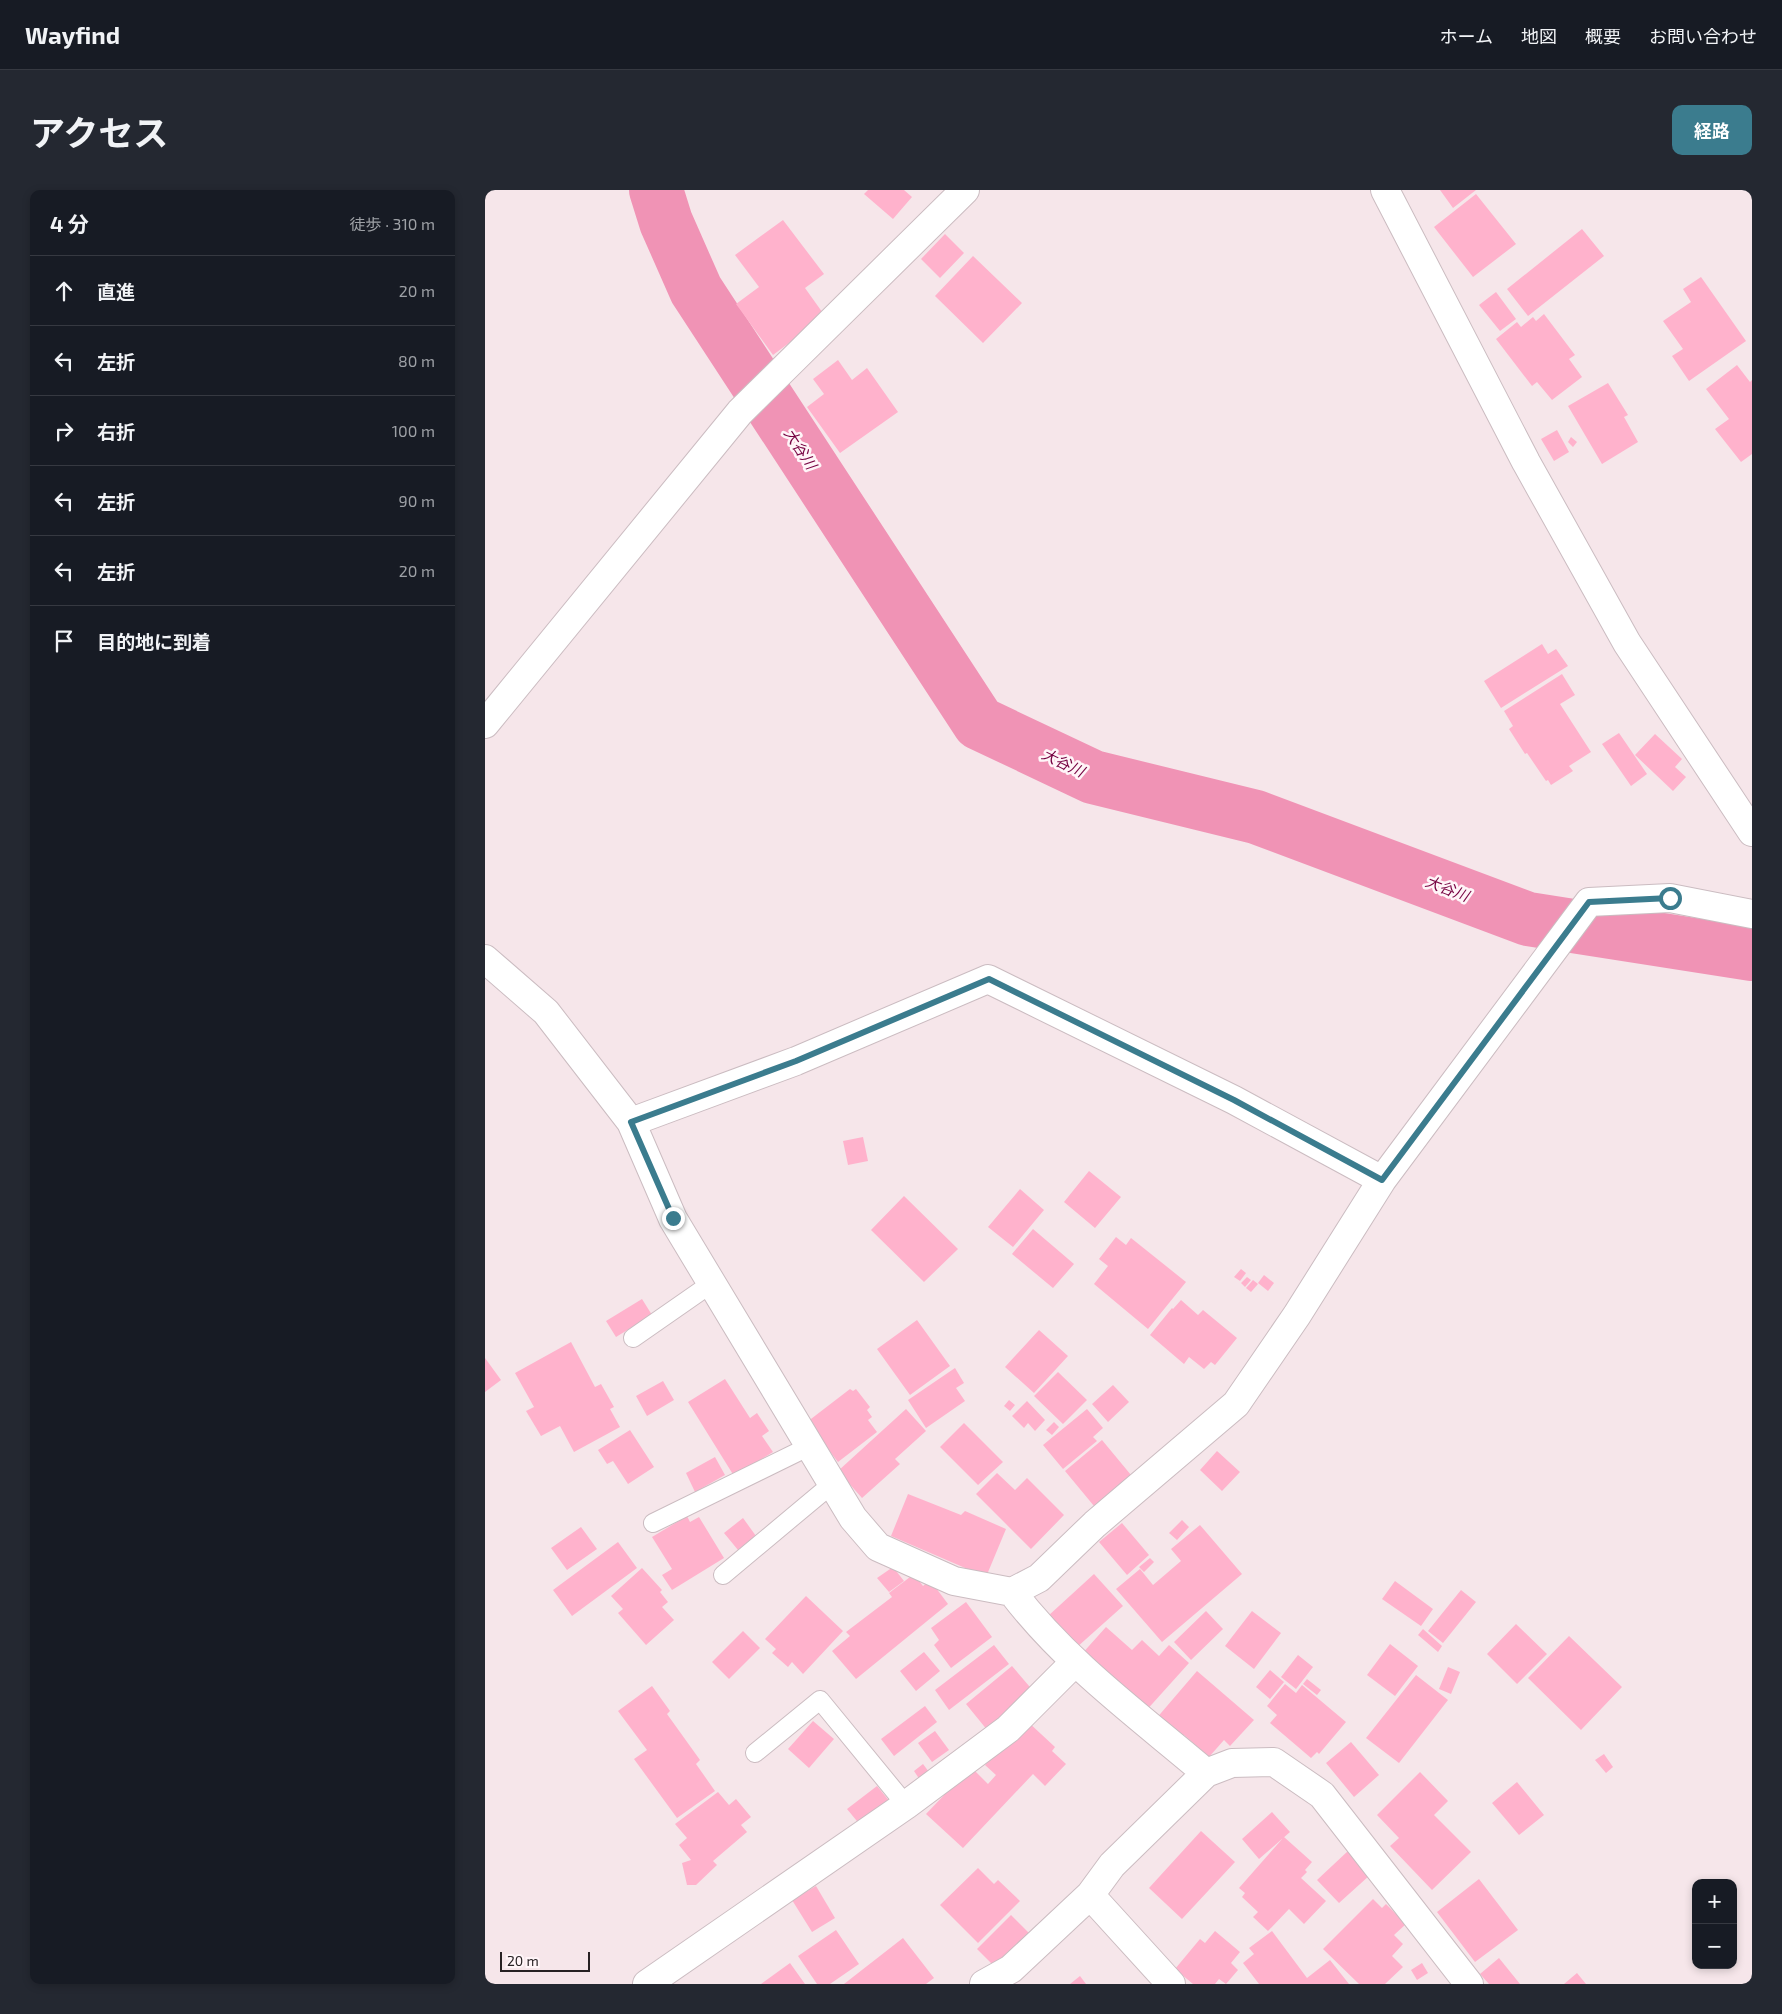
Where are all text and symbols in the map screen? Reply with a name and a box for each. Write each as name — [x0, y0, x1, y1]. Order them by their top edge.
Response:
text: Wayfind — [25, 20, 120, 49]
text: ホーム — [1440, 25, 1493, 47]
text: 地図 — [1521, 25, 1557, 47]
text: 概要 — [1585, 25, 1621, 47]
text: お問い合わせ — [1649, 25, 1757, 47]
button: 経路 — [1672, 105, 1752, 155]
text: アクセス — [30, 111, 168, 153]
text: 4 分 — [50, 211, 89, 236]
text: 徒歩 · 310 m — [350, 214, 435, 233]
icon: ahead — [50, 277, 78, 305]
text: 直進 — [97, 280, 135, 303]
text: 20 m — [399, 281, 435, 300]
icon: left — [50, 347, 78, 375]
text: 左折 — [97, 350, 135, 373]
text: 80 m — [398, 351, 435, 370]
icon: right — [50, 417, 78, 445]
text: 右折 — [97, 420, 135, 443]
text: 100 m — [392, 421, 435, 440]
water label: 大谷川 — [781, 425, 822, 474]
icon: left — [50, 487, 78, 515]
text: 左折 — [97, 490, 135, 513]
text: 90 m — [399, 491, 435, 510]
icon: left — [50, 557, 78, 585]
text: 左折 — [97, 560, 135, 583]
text: 20 m — [399, 561, 435, 580]
icon: arrive — [50, 627, 78, 655]
text: 目的地に到着 — [97, 630, 211, 653]
water label: 大谷川 — [1039, 744, 1089, 781]
water label: 大谷川 — [1423, 872, 1473, 905]
route start — [1659, 887, 1682, 910]
route end — [662, 1207, 685, 1230]
map controls — [1692, 1879, 1737, 1969]
button: + — [1692, 1879, 1737, 1924]
button: − — [1692, 1924, 1737, 1969]
scale bar — [500, 1949, 590, 1972]
text: 20 m — [507, 1952, 539, 1969]

